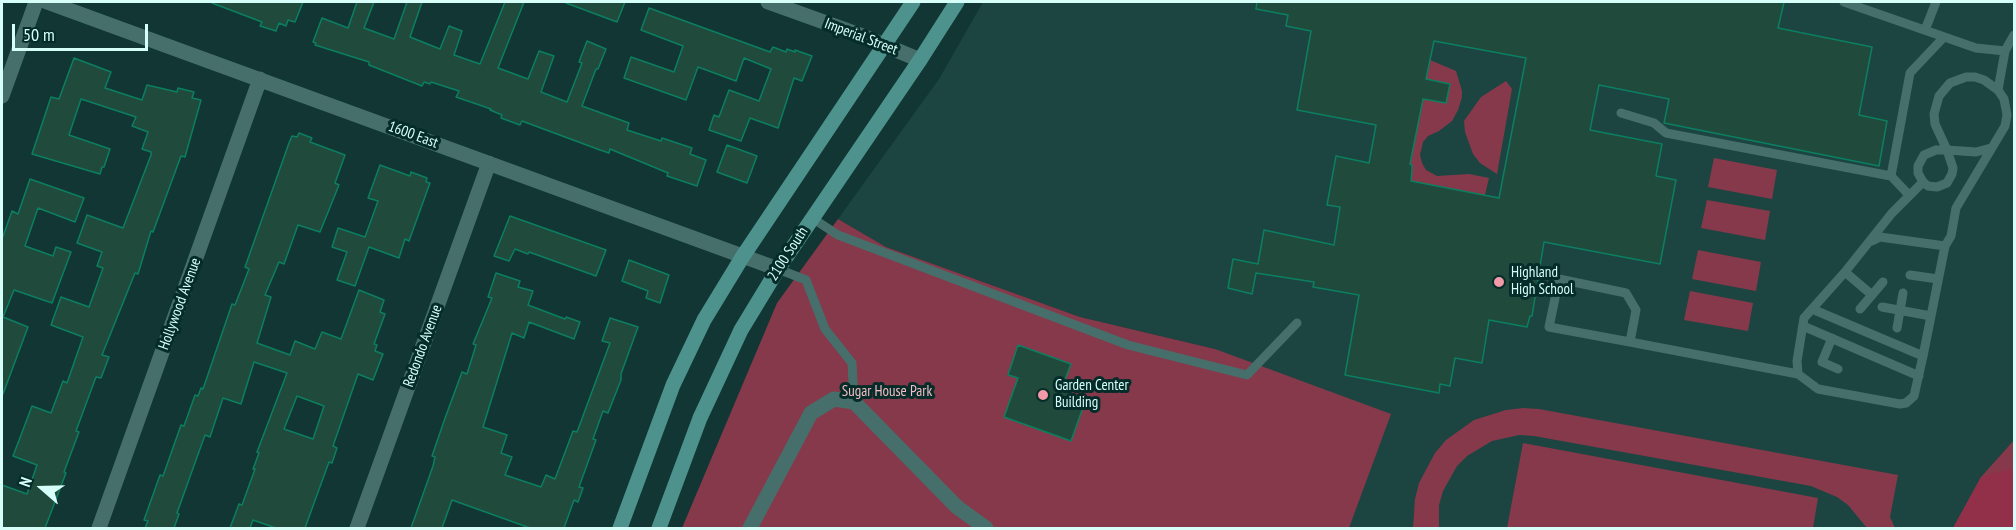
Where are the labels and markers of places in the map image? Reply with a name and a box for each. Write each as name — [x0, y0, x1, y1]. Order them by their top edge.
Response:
place label: Highland High School — [1511, 264, 1573, 299]
marker: Highland High School — [1492, 275, 1506, 289]
place label: Garden Center Building — [1055, 377, 1128, 412]
marker: Garden Center Building — [1036, 388, 1050, 402]

